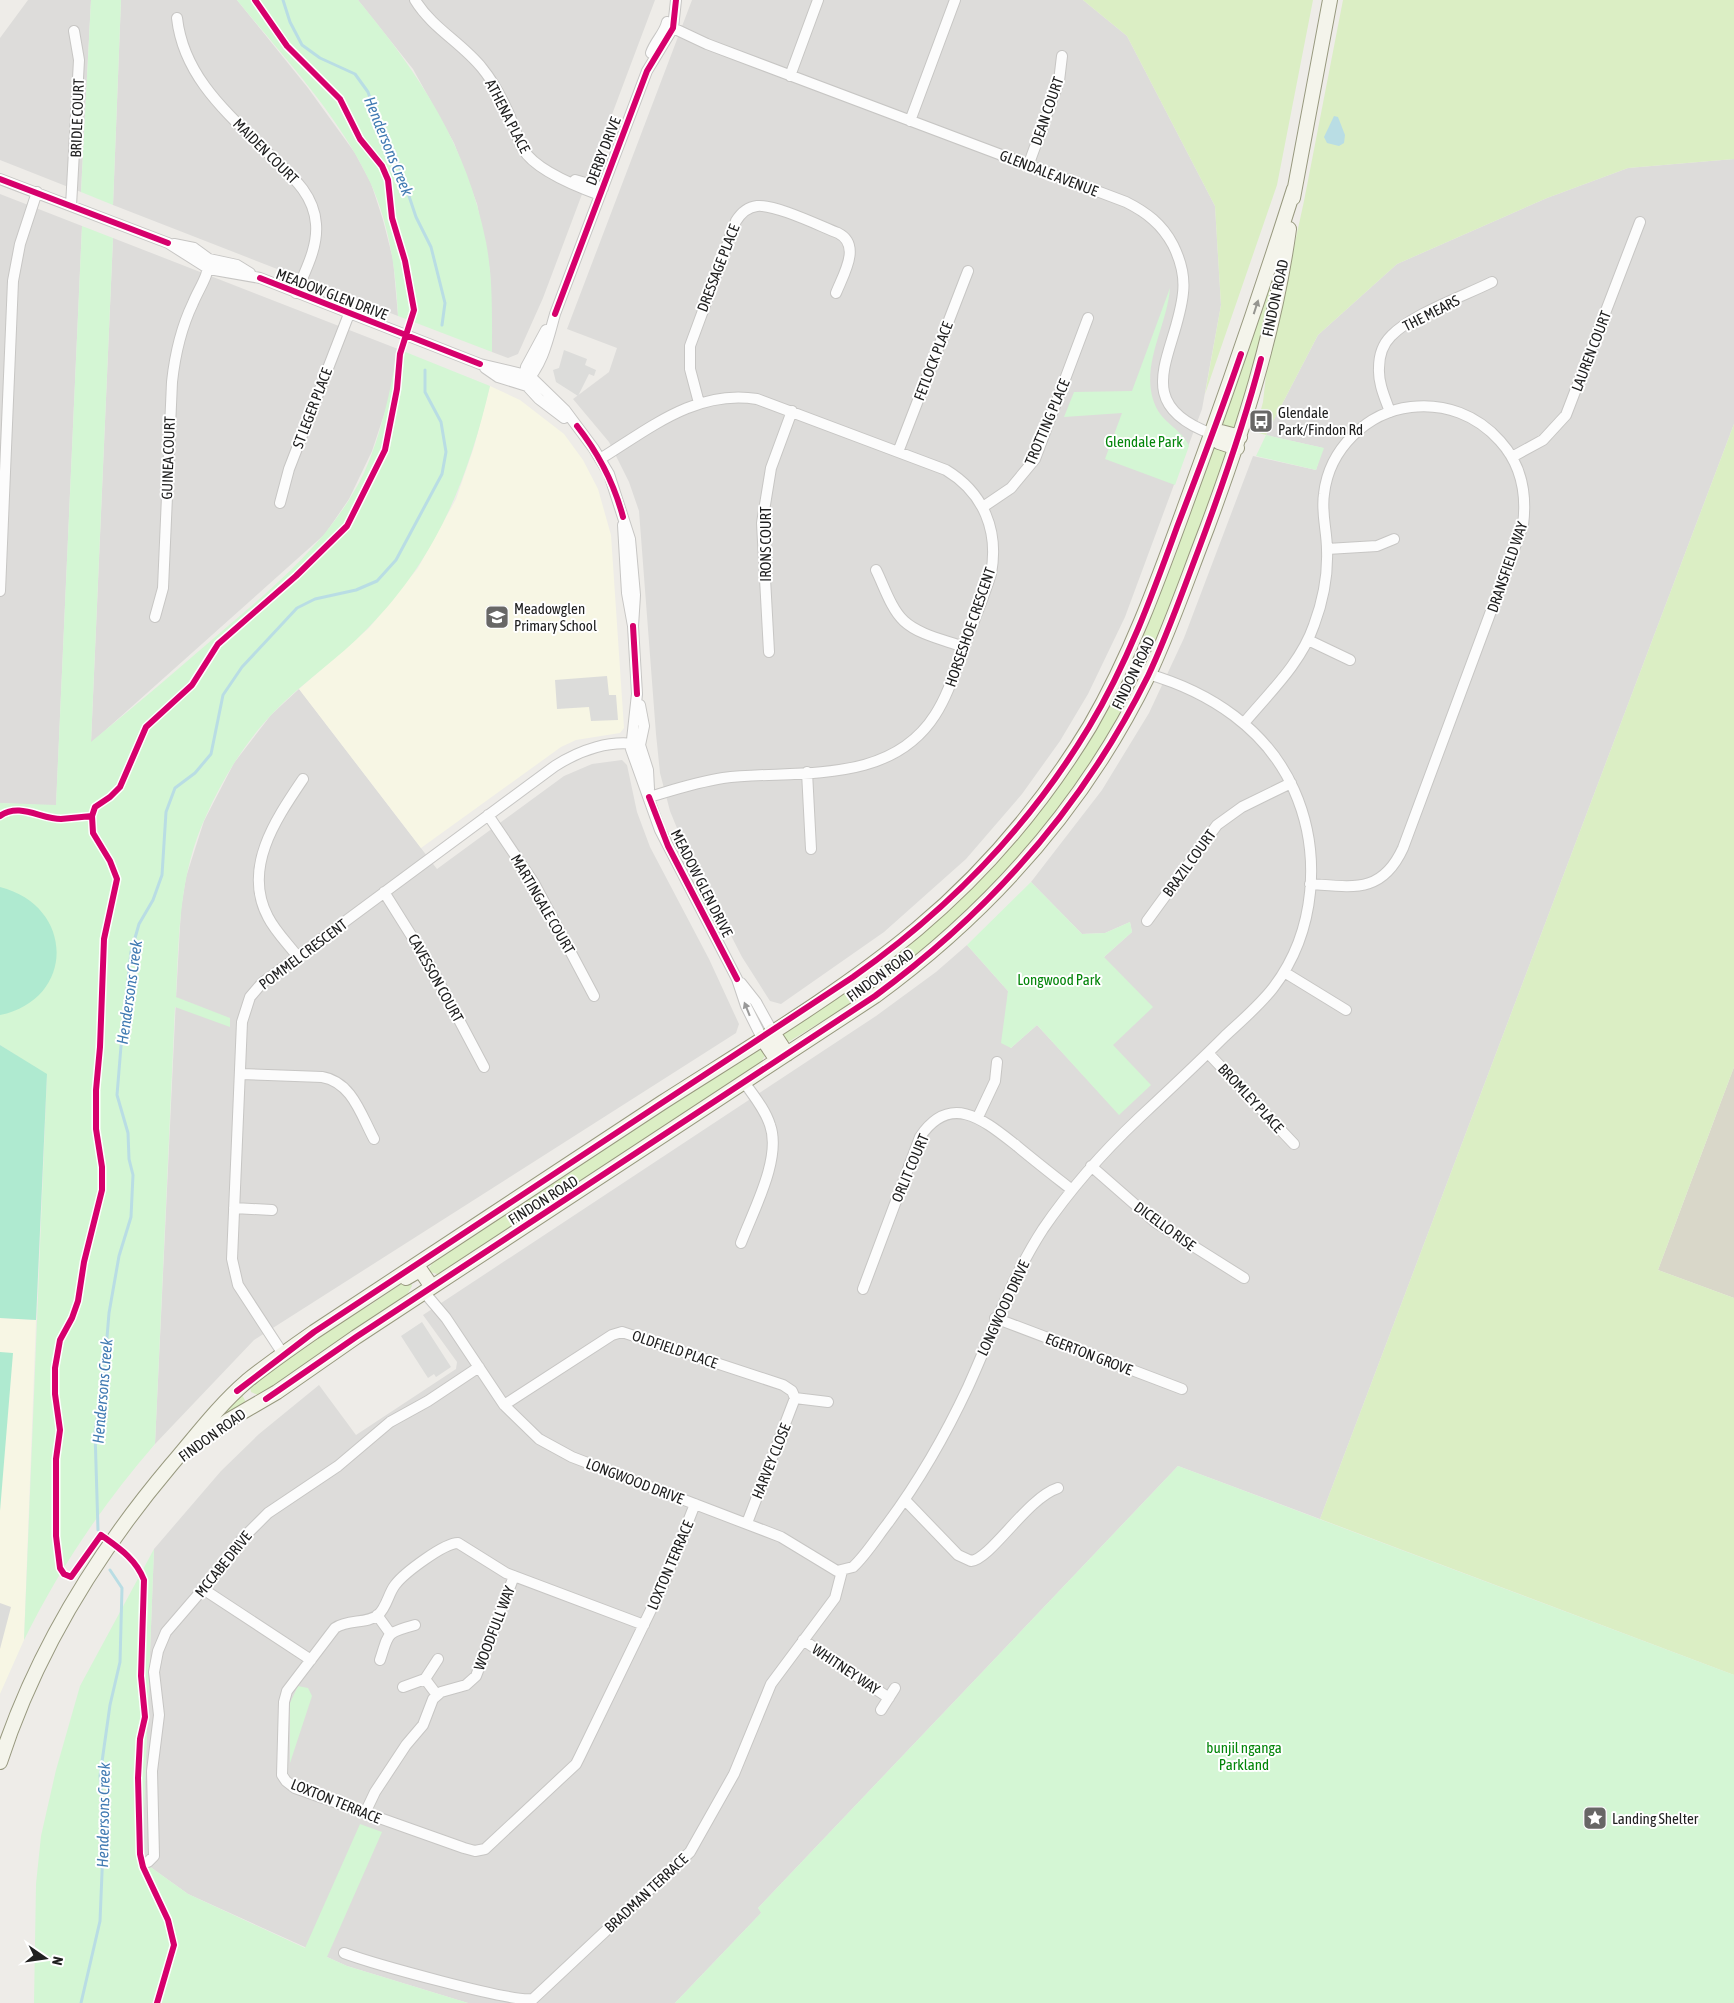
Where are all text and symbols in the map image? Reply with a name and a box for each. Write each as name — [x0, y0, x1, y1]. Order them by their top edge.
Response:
street label: DEAN COURT — [1027, 74, 1067, 147]
street label: ATHENA PLACE — [482, 76, 534, 156]
street label: BRIDLE COURT — [67, 78, 87, 158]
water label: Hendersons Creek — [361, 94, 417, 199]
street label: DERBY DRIVE — [582, 114, 624, 187]
street label: MAIDEN COURT — [230, 115, 302, 187]
street label: GLENDALE AVENUE — [997, 146, 1101, 200]
street label: DRESSAGE PLACE — [694, 221, 743, 314]
street label: FINDON ROAD — [1259, 258, 1291, 338]
street label: MEADOW GLEN DRIVE — [274, 265, 391, 323]
street label: THE MEARS — [1400, 292, 1462, 334]
one-way arrow — [1253, 300, 1260, 315]
street label: LAUREN COURT — [1568, 308, 1614, 394]
street label: FETLOCK PLACE — [910, 319, 956, 403]
street label: ST LEGER PLACE — [289, 365, 335, 451]
street label: TROTTING PLACE — [1021, 376, 1073, 468]
place label: Glendale Park/Findon Rd — [1278, 404, 1363, 438]
bus stop icon: Glendale Park/Findon Rd — [1248, 408, 1274, 434]
street label: GUINEA COURT — [158, 416, 178, 500]
park label: Glendale Park — [1105, 433, 1183, 450]
street label: IRONS COURT — [757, 506, 774, 582]
street label: DRANSFIELD WAY — [1484, 519, 1531, 615]
street label: HORSESHOE CRESCENT — [942, 565, 999, 689]
place label: Meadowglen Primary School — [514, 600, 597, 634]
school or university icon: Meadowglen Primary School — [484, 604, 510, 630]
street label: FINDON ROAD — [1108, 634, 1158, 712]
street label: MEADOW GLEN DRIVE — [668, 826, 737, 940]
street label: BRAZIL COURT — [1159, 826, 1219, 900]
street label: MARTINGALE COURT — [508, 851, 579, 957]
street label: POMMEL CRESCENT — [256, 915, 351, 993]
street label: CAVESSON COURT — [405, 931, 467, 1025]
water label: Hendersons Creek — [113, 938, 145, 1045]
street label: FINDON ROAD — [843, 945, 917, 1005]
park label: Longwood Park — [1017, 971, 1101, 988]
one-way arrow — [743, 1002, 751, 1017]
street label: BROMLEY PLACE — [1215, 1060, 1288, 1136]
street label: ORLIT COURT — [888, 1131, 932, 1205]
street label: FINDON ROAD — [505, 1172, 581, 1228]
street label: DICELLO RISE — [1131, 1198, 1199, 1254]
street label: LONGWOOD DRIVE — [973, 1257, 1033, 1358]
street label: OLDFIELD PLACE — [630, 1326, 720, 1372]
street label: EGERTON GROVE — [1043, 1330, 1135, 1379]
water label: Hendersons Creek — [88, 1337, 116, 1444]
street label: FINDON ROAD — [175, 1405, 249, 1465]
street label: HARVEY CLOSE — [748, 1420, 794, 1501]
street label: LONGWOOD DRIVE — [584, 1455, 687, 1508]
street label: LOXTON TERRACE — [644, 1517, 697, 1612]
street label: MCCABE DRIVE — [191, 1527, 255, 1600]
street label: WOODFULL WAY — [470, 1583, 518, 1673]
street label: WHITNEY WAY — [809, 1640, 883, 1698]
park label: bunjil nganga Parkland — [1206, 1739, 1282, 1773]
water label: Hendersons Creek — [93, 1761, 113, 1868]
street label: LOXTON TERRACE — [289, 1775, 384, 1827]
place icon: Landing Shelter — [1582, 1805, 1608, 1831]
place label: Landing Shelter — [1612, 1810, 1699, 1827]
street label: BRADMAN TERRACE — [601, 1850, 691, 1936]
north arrow — [20, 1933, 70, 1983]
text: N — [49, 1955, 66, 1967]

